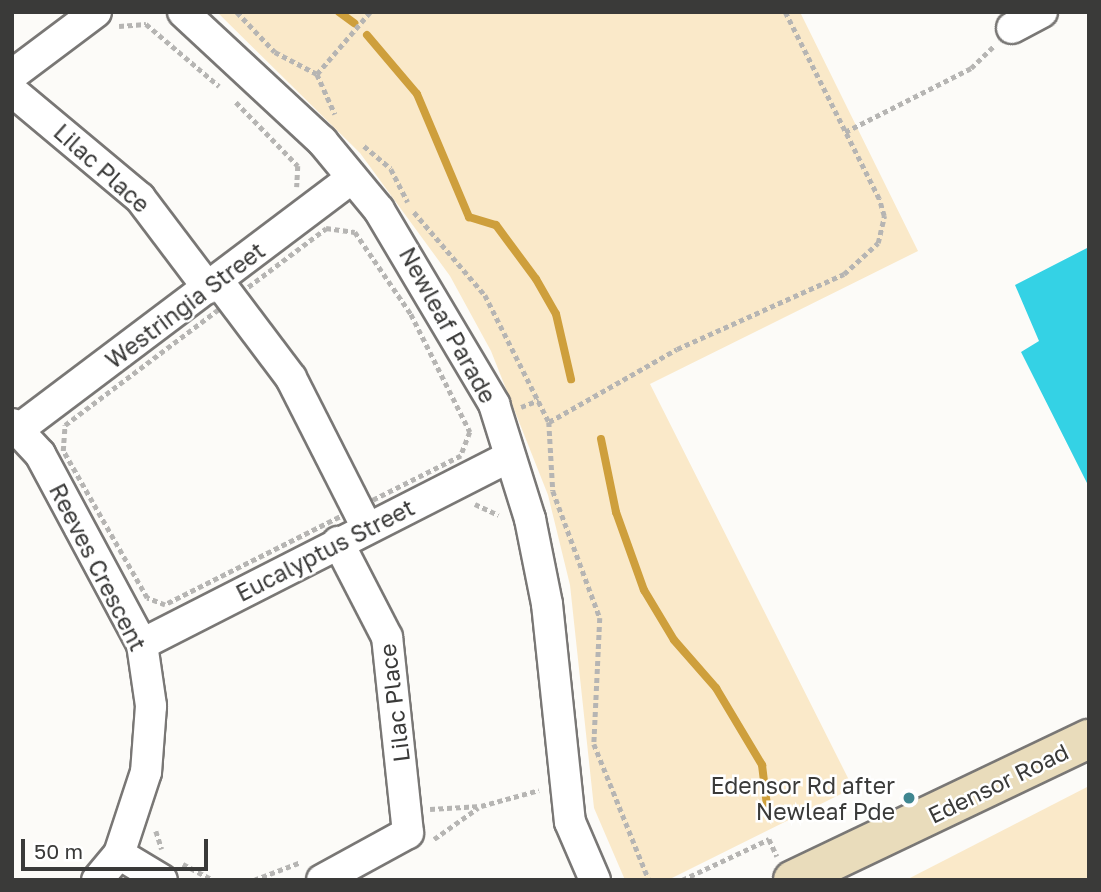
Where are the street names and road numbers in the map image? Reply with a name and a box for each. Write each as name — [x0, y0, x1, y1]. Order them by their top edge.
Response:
street label: Lilac Place — [48, 118, 156, 218]
street label: Westringia Street — [100, 236, 270, 374]
street label: Newleaf Parade — [394, 242, 502, 408]
street label: Reeves Crescent — [44, 479, 152, 655]
street label: Eucalyptus Street — [231, 493, 419, 607]
street label: Lilac Place — [373, 642, 415, 764]
street label: Edensor Road — [923, 737, 1073, 829]

